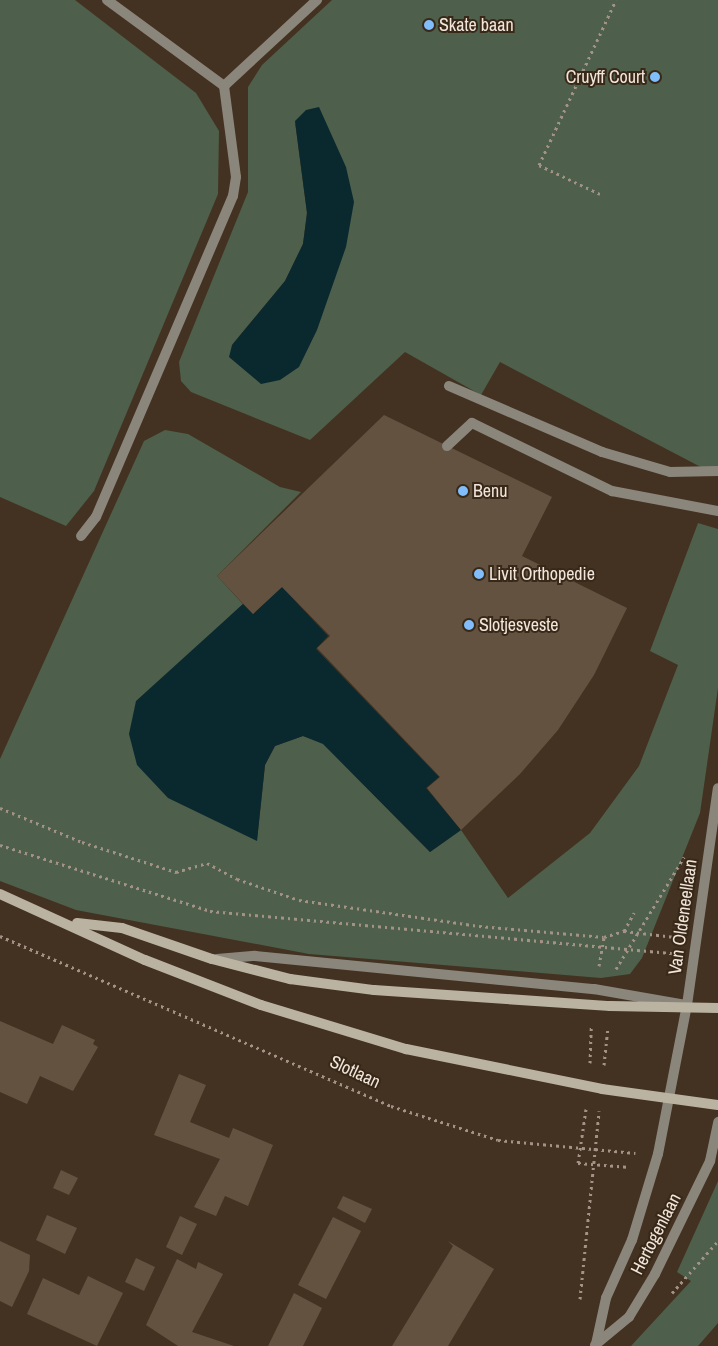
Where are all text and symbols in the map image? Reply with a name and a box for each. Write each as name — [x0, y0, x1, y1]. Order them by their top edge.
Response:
place label: Skate baan — [439, 14, 514, 36]
marker: Skate baan — [423, 19, 435, 31]
place label: Cruyff Court — [566, 66, 645, 88]
marker: Cruyff Court — [649, 71, 661, 83]
place label: Benu — [473, 480, 507, 502]
marker: Benu — [457, 485, 469, 497]
place label: Livit Orthopedie — [489, 563, 595, 585]
marker: Livit Orthopedie — [473, 568, 485, 580]
place label: Slotjesveste — [479, 614, 559, 636]
marker: Slotjesveste — [463, 619, 475, 631]
street label: Van Oldeneellaan — [664, 858, 702, 976]
street label: Slotlaan — [326, 1051, 384, 1093]
street label: Hertogenlaan — [626, 1190, 686, 1278]

